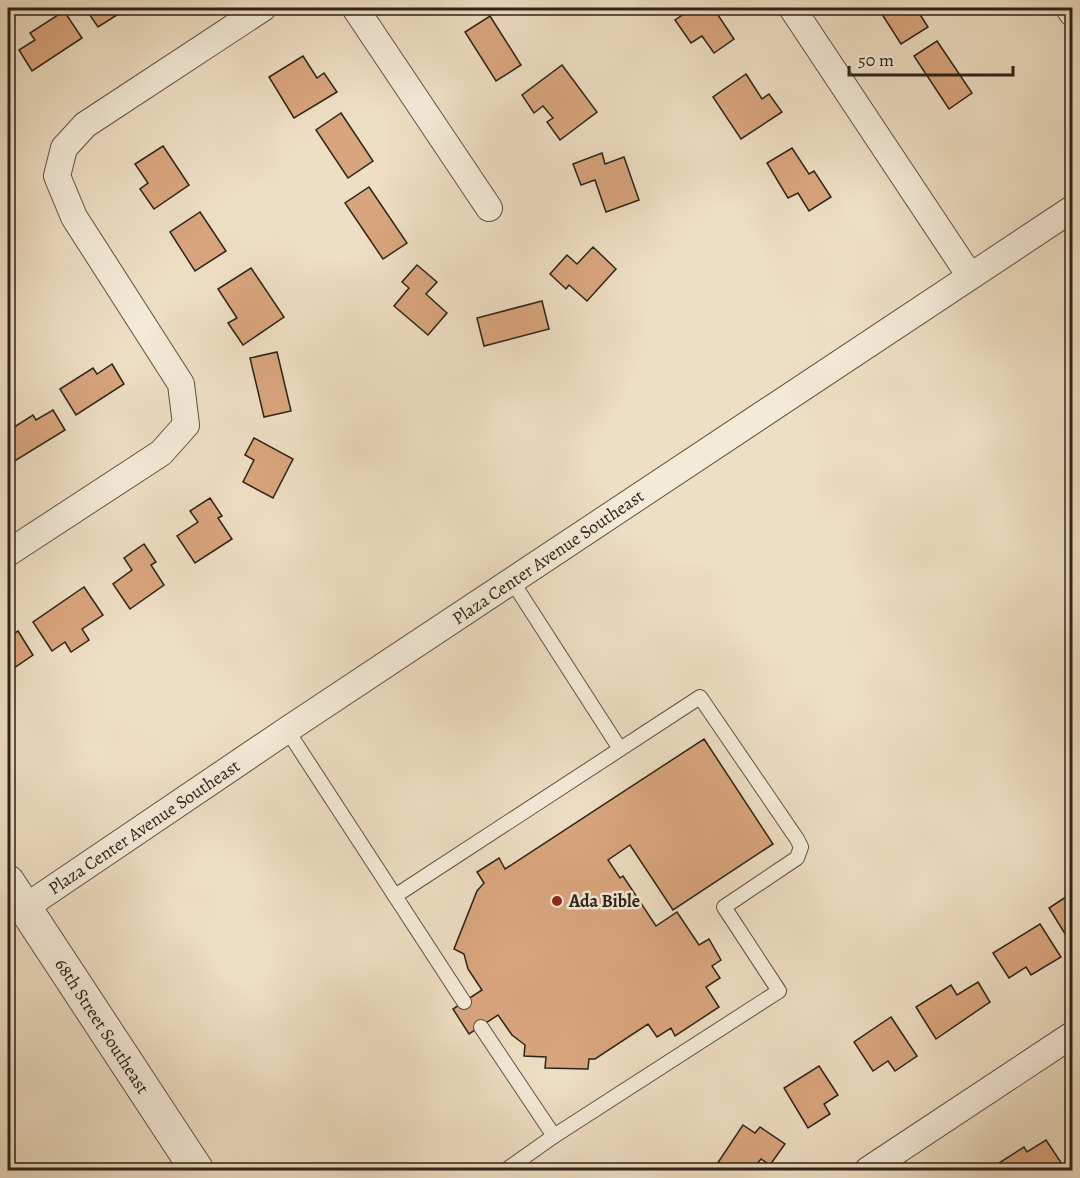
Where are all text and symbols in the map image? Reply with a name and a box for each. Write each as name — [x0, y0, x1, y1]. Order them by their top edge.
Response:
scale bar — [849, 39, 1012, 77]
text: 50 m — [858, 48, 894, 72]
street label: Plaza Center Avenue Southeast — [447, 484, 649, 630]
street label: Plaza Center Avenue Southeast — [43, 754, 245, 900]
place label: Ada Bible — [568, 889, 640, 913]
marker: Ada Bible — [550, 894, 564, 908]
street label: 68th Street Southeast — [49, 954, 155, 1098]

